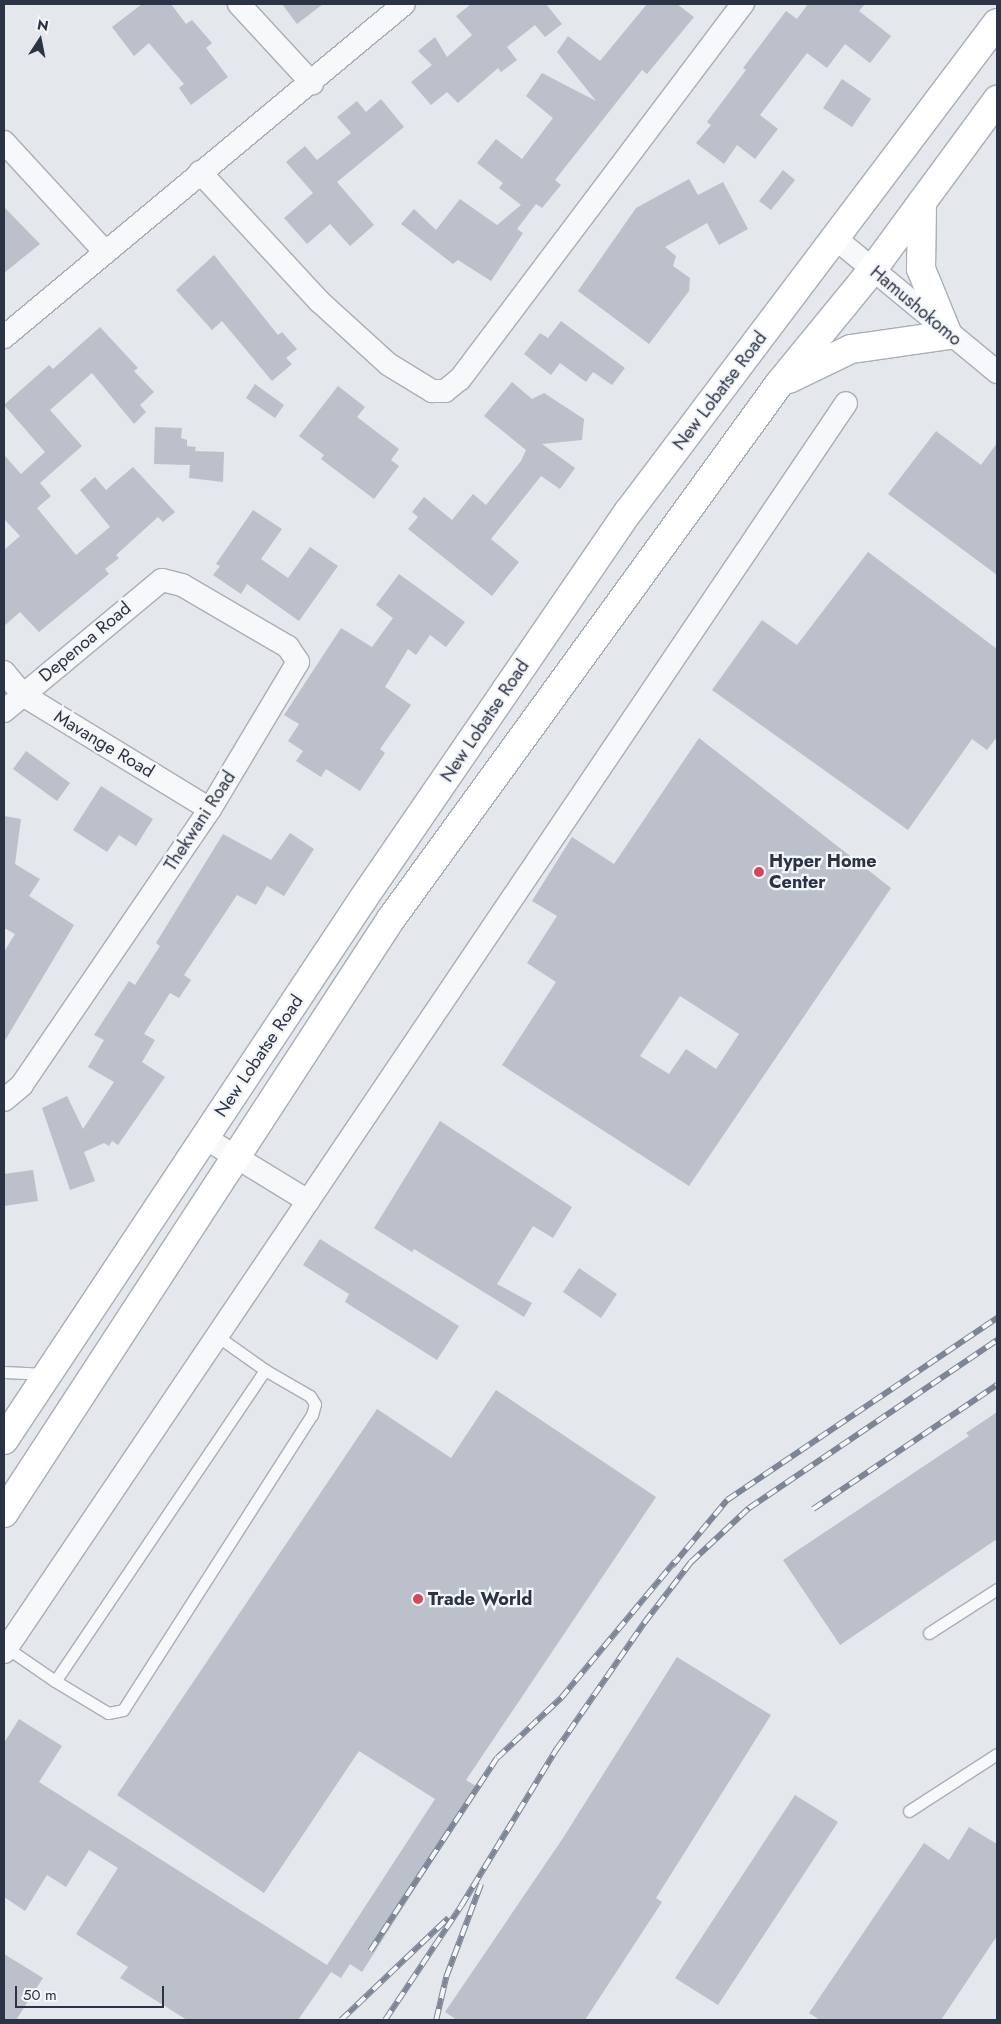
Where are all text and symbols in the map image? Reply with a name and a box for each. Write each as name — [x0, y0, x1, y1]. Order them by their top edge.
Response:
text: N — [35, 14, 50, 36]
north arrow — [15, 15, 65, 65]
street label: Hamushokomo — [866, 261, 966, 351]
street label: New Lobatse Road — [668, 328, 772, 454]
street label: Depenoa Road — [35, 597, 135, 687]
street label: New Lobatse Road — [436, 656, 534, 786]
street label: Mavange Road — [50, 706, 158, 782]
street label: Thekwani Road — [160, 767, 240, 875]
place label: Hyper Home Center — [769, 851, 877, 894]
marker: Hyper Home Center — [753, 866, 765, 878]
street label: New Lobatse Road — [210, 991, 308, 1121]
place label: Trade World — [428, 1588, 532, 1610]
marker: Trade World — [412, 1593, 424, 1605]
scale bar — [18, 1976, 166, 2008]
text: 50 m — [23, 1984, 57, 2006]

